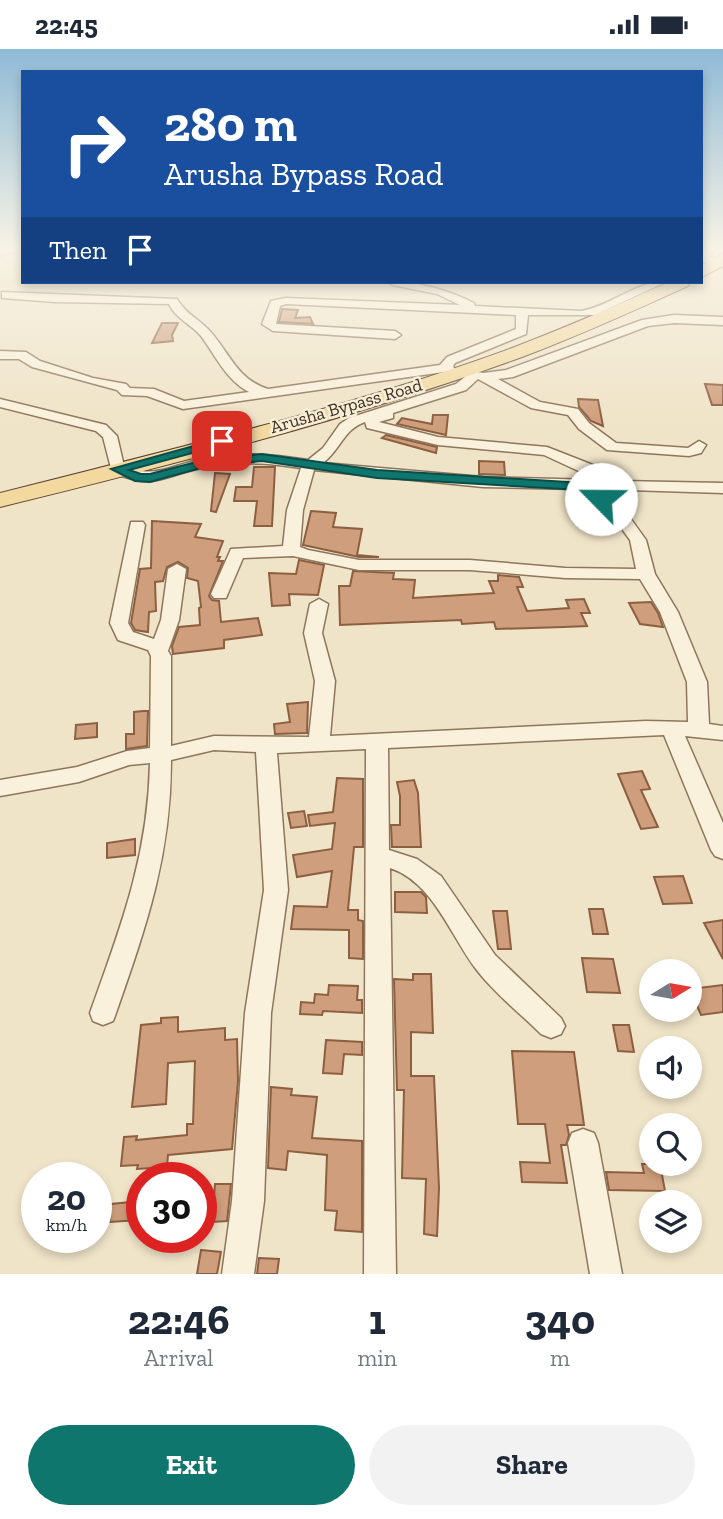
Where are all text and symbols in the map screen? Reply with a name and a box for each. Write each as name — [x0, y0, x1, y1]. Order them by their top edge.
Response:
text: 22:45 — [35, 9, 98, 41]
text: 280 m — [164, 95, 297, 154]
icon: right — [49, 98, 140, 189]
text: Arusha Bypass Road — [164, 155, 443, 193]
icon: arrive — [121, 231, 159, 269]
text: Then — [49, 234, 107, 266]
street label: Arusha Bypass Road — [267, 374, 425, 438]
pin — [192, 411, 252, 471]
icon: arrive — [203, 422, 241, 460]
position arrow — [564, 462, 638, 536]
north arrow — [639, 959, 702, 1022]
map controls — [639, 959, 702, 1253]
button: sound — [639, 1036, 702, 1099]
button: search — [639, 1113, 702, 1176]
speed limit sign: 30 — [126, 1162, 217, 1253]
text: 20 — [47, 1177, 86, 1219]
button: layers — [639, 1190, 702, 1253]
text: km/h — [46, 1214, 87, 1236]
text: 22:46 — [128, 1294, 230, 1345]
text: 1 — [369, 1294, 386, 1345]
text: 340 — [525, 1294, 595, 1345]
text: Arrival — [144, 1344, 213, 1372]
text: min — [357, 1344, 397, 1372]
text: m — [550, 1344, 570, 1372]
button: Exit — [28, 1425, 355, 1505]
button: Share — [369, 1425, 695, 1505]

